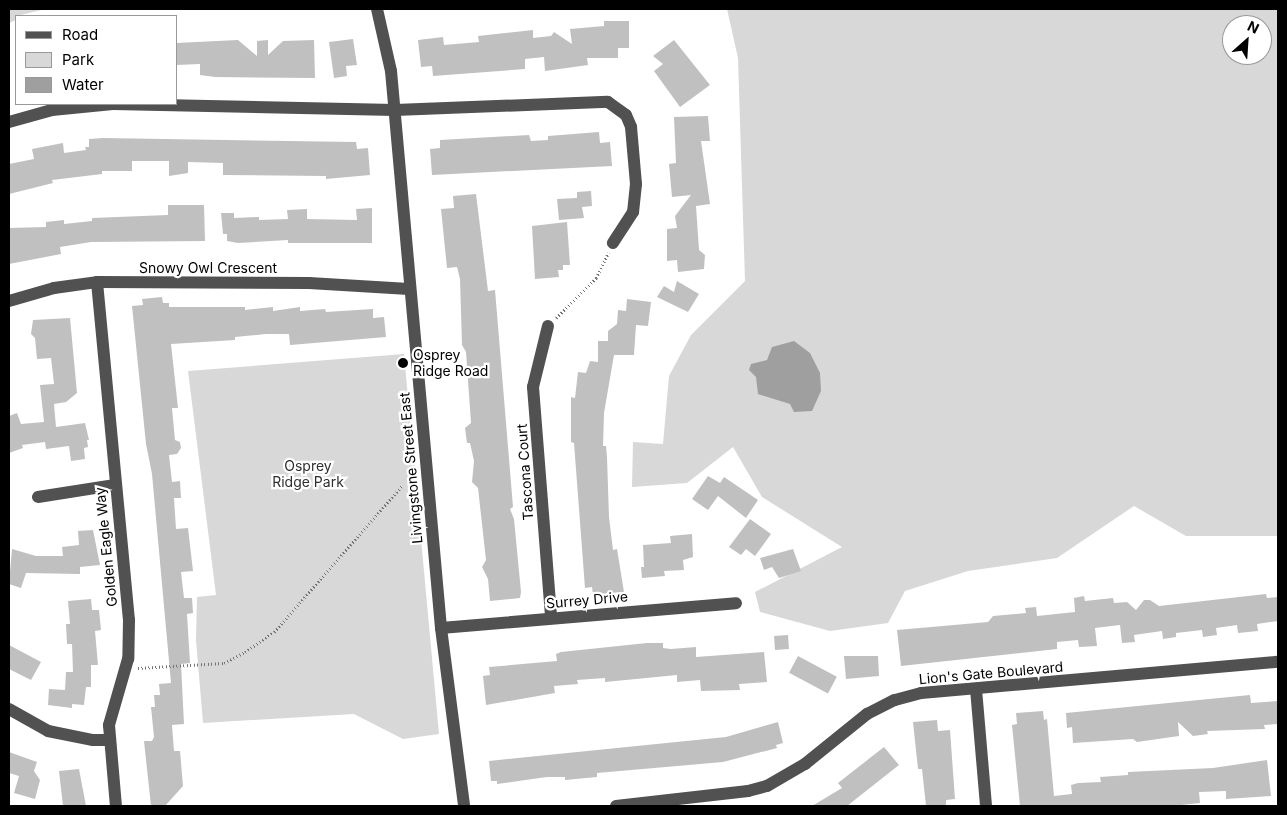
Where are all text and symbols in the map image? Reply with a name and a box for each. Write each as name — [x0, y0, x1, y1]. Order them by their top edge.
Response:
legend — [15, 15, 178, 105]
north arrow — [1222, 15, 1272, 65]
text: N — [1245, 17, 1262, 37]
text: Road — [62, 25, 98, 44]
text: Park — [62, 50, 94, 69]
text: Water — [62, 75, 104, 94]
street label: Snowy Owl Crescent — [139, 260, 277, 276]
place label: Osprey Ridge Road — [413, 347, 488, 380]
marker: Osprey Ridge Road — [397, 357, 409, 369]
street label: Livingstone Street East — [396, 392, 426, 544]
street label: Tascona Court — [513, 423, 537, 521]
park label: Osprey Ridge Park — [272, 458, 344, 491]
street label: Golden Eagle Way — [91, 486, 121, 608]
street label: Surrey Drive — [545, 588, 629, 612]
street label: Lion's Gate Boulevard — [918, 658, 1064, 688]

